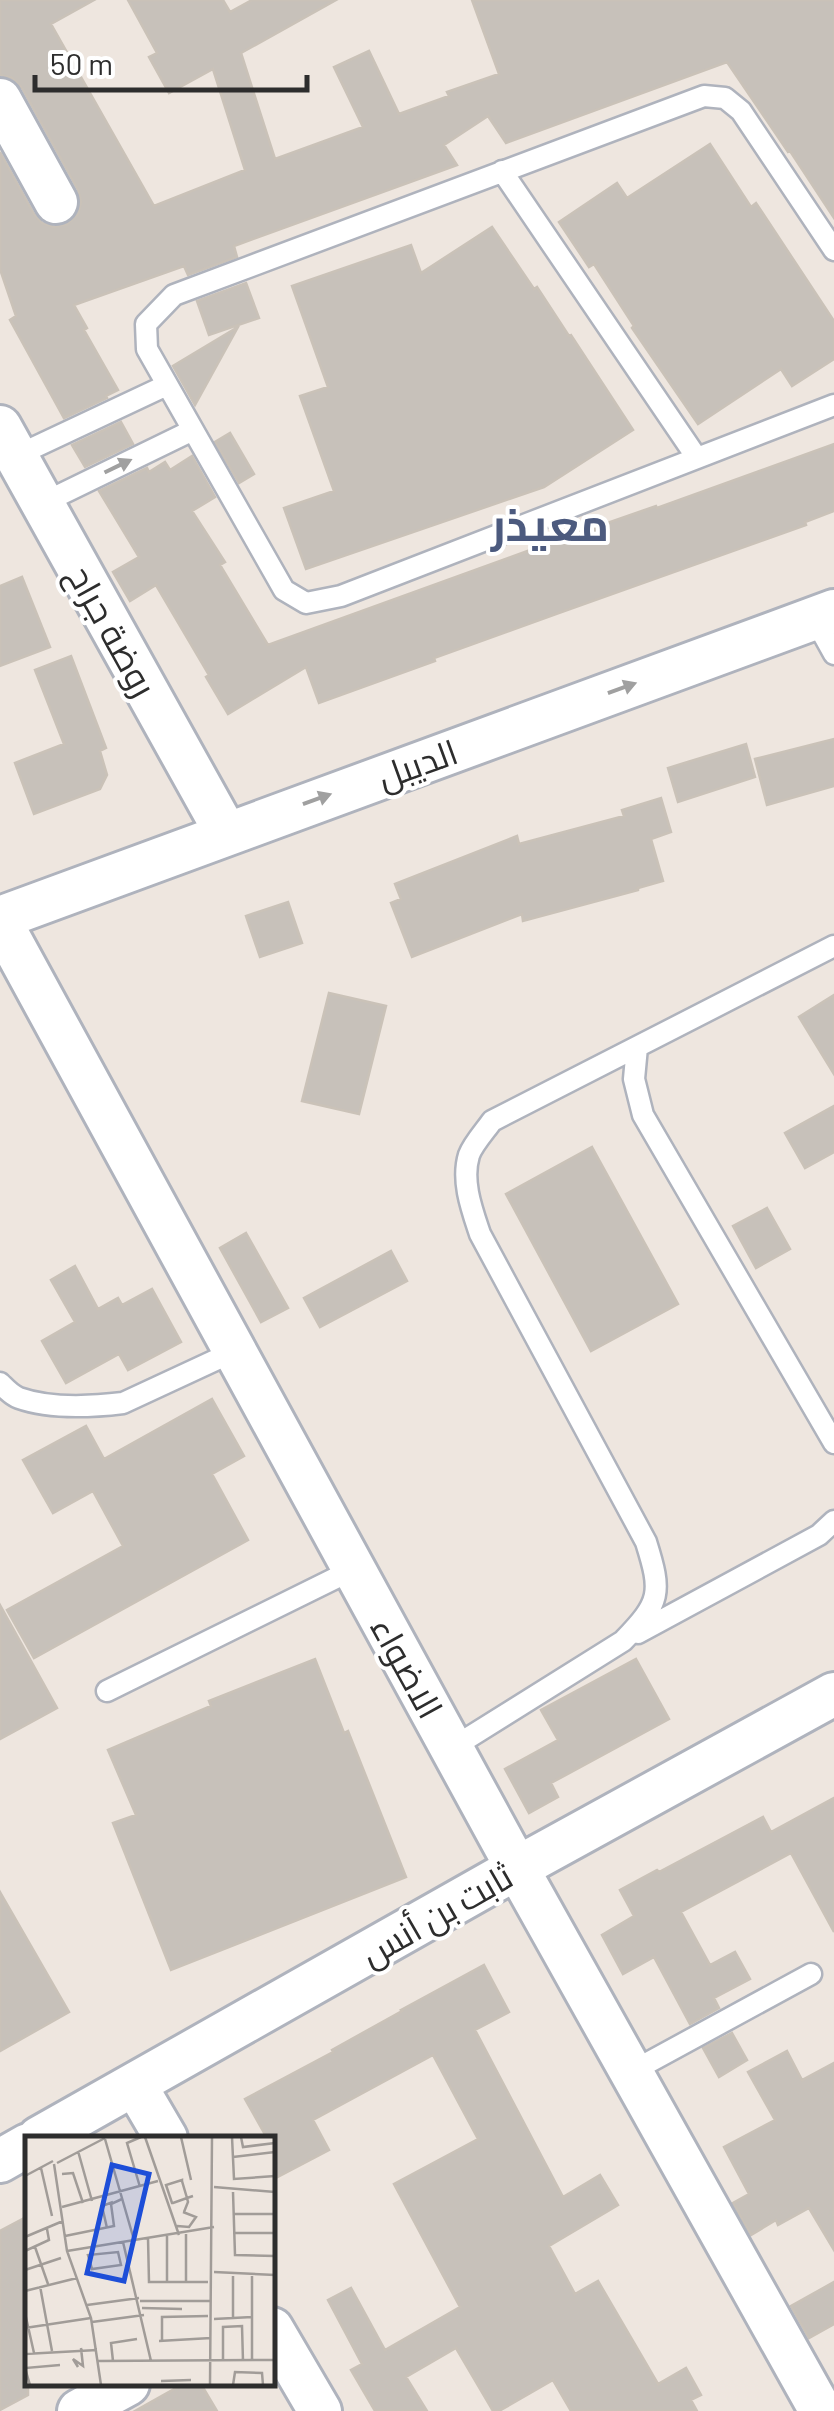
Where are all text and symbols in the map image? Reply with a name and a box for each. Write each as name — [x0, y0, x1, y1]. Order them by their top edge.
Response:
scale bar — [35, 30, 308, 92]
text: 50 m — [50, 45, 113, 81]
one-way arrow — [104, 458, 133, 475]
district label: معيذر — [490, 496, 609, 552]
street label: روضة جراح — [56, 557, 166, 705]
one-way arrow — [608, 680, 638, 695]
street label: الديبل — [371, 729, 463, 799]
one-way arrow — [303, 791, 333, 806]
street label: الاضواء — [362, 1609, 453, 1725]
street label: ثابت بن أنس — [353, 1854, 520, 1976]
inset map — [25, 2136, 275, 2386]

